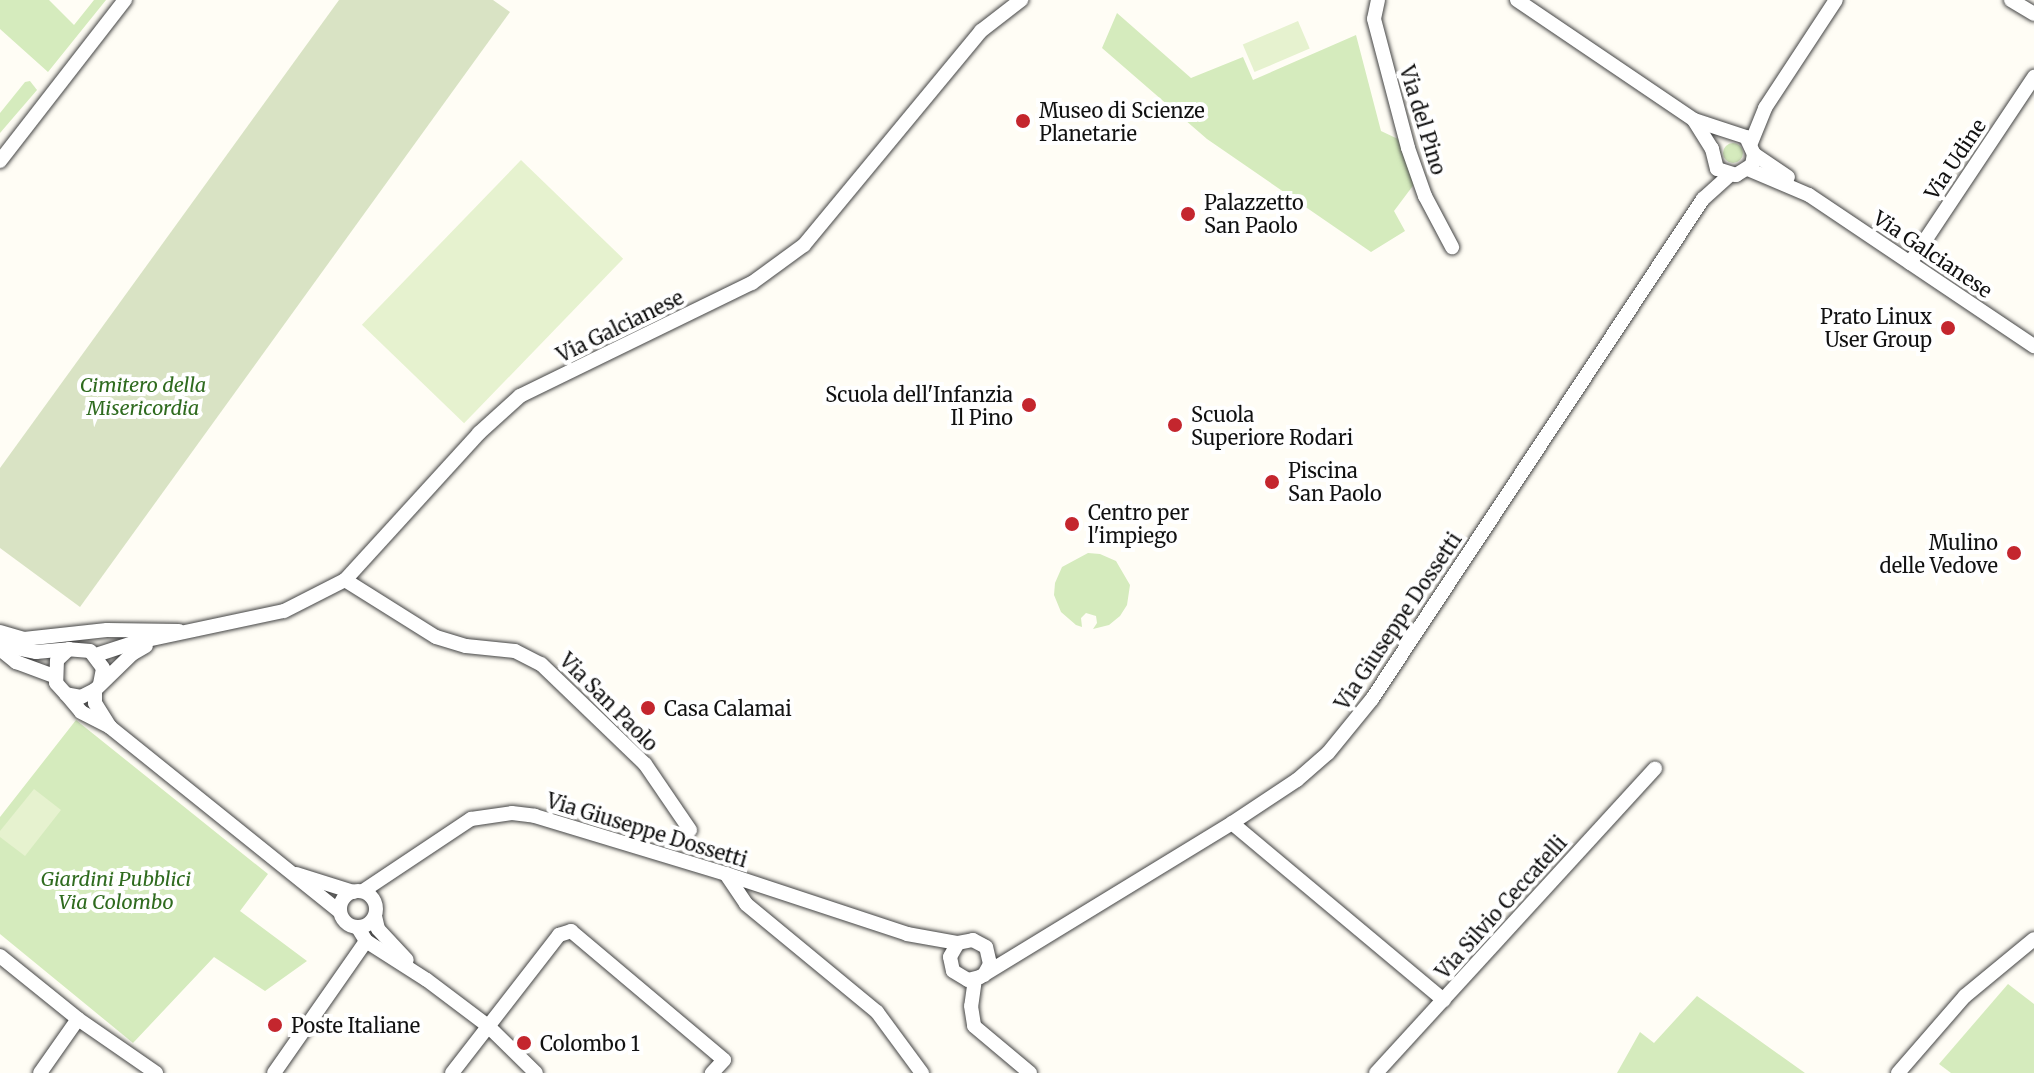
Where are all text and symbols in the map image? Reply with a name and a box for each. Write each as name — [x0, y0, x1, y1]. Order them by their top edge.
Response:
street label: Via del Pino — [1395, 63, 1451, 177]
place label: Museo di Scienze Planetarie — [1039, 98, 1205, 145]
marker: Museo di Scienze Planetarie — [1014, 112, 1032, 130]
street label: Via Udine — [1919, 114, 1991, 204]
place label: Palazzetto San Paolo — [1204, 190, 1304, 237]
marker: Palazzetto San Paolo — [1179, 205, 1197, 223]
street label: Via Galcianese — [1869, 205, 1997, 303]
street label: Via Galcianese — [553, 285, 687, 367]
place label: Prato Linux User Group — [1820, 304, 1932, 351]
marker: Prato Linux User Group — [1939, 319, 1957, 337]
park label: Cimitero della Misericordia — [80, 373, 206, 420]
place label: Scuola dell'Infanzia Il Pino — [825, 382, 1013, 429]
marker: Scuola dell'Infanzia Il Pino — [1020, 396, 1038, 414]
place label: Scuola Superiore Rodari — [1191, 402, 1353, 449]
marker: Scuola Superiore Rodari — [1166, 416, 1184, 434]
place label: Piscina San Paolo — [1288, 458, 1382, 505]
marker: Piscina San Paolo — [1263, 473, 1281, 491]
place label: Centro per l'impiego — [1088, 500, 1189, 547]
marker: Centro per l'impiego — [1063, 515, 1081, 533]
street label: Via Giuseppe Dossetti — [1330, 528, 1466, 714]
place label: Mulino delle Vedove — [1879, 530, 1998, 577]
marker: Mulino delle Vedove — [2005, 544, 2023, 562]
street label: Via San Paolo — [555, 648, 663, 756]
place label: Casa Calamai — [664, 696, 792, 720]
marker: Casa Calamai — [639, 699, 657, 717]
street label: Via Giuseppe Dossetti — [544, 788, 750, 872]
street label: Via Silvio Ceccatelli — [1431, 831, 1571, 983]
park label: Giardini Pubblici Via Colombo — [41, 866, 191, 913]
place label: Poste Italiane — [291, 1013, 420, 1037]
marker: Poste Italiane — [266, 1016, 284, 1034]
place label: Colombo 1 — [540, 1031, 640, 1055]
marker: Colombo 1 — [515, 1034, 533, 1052]

